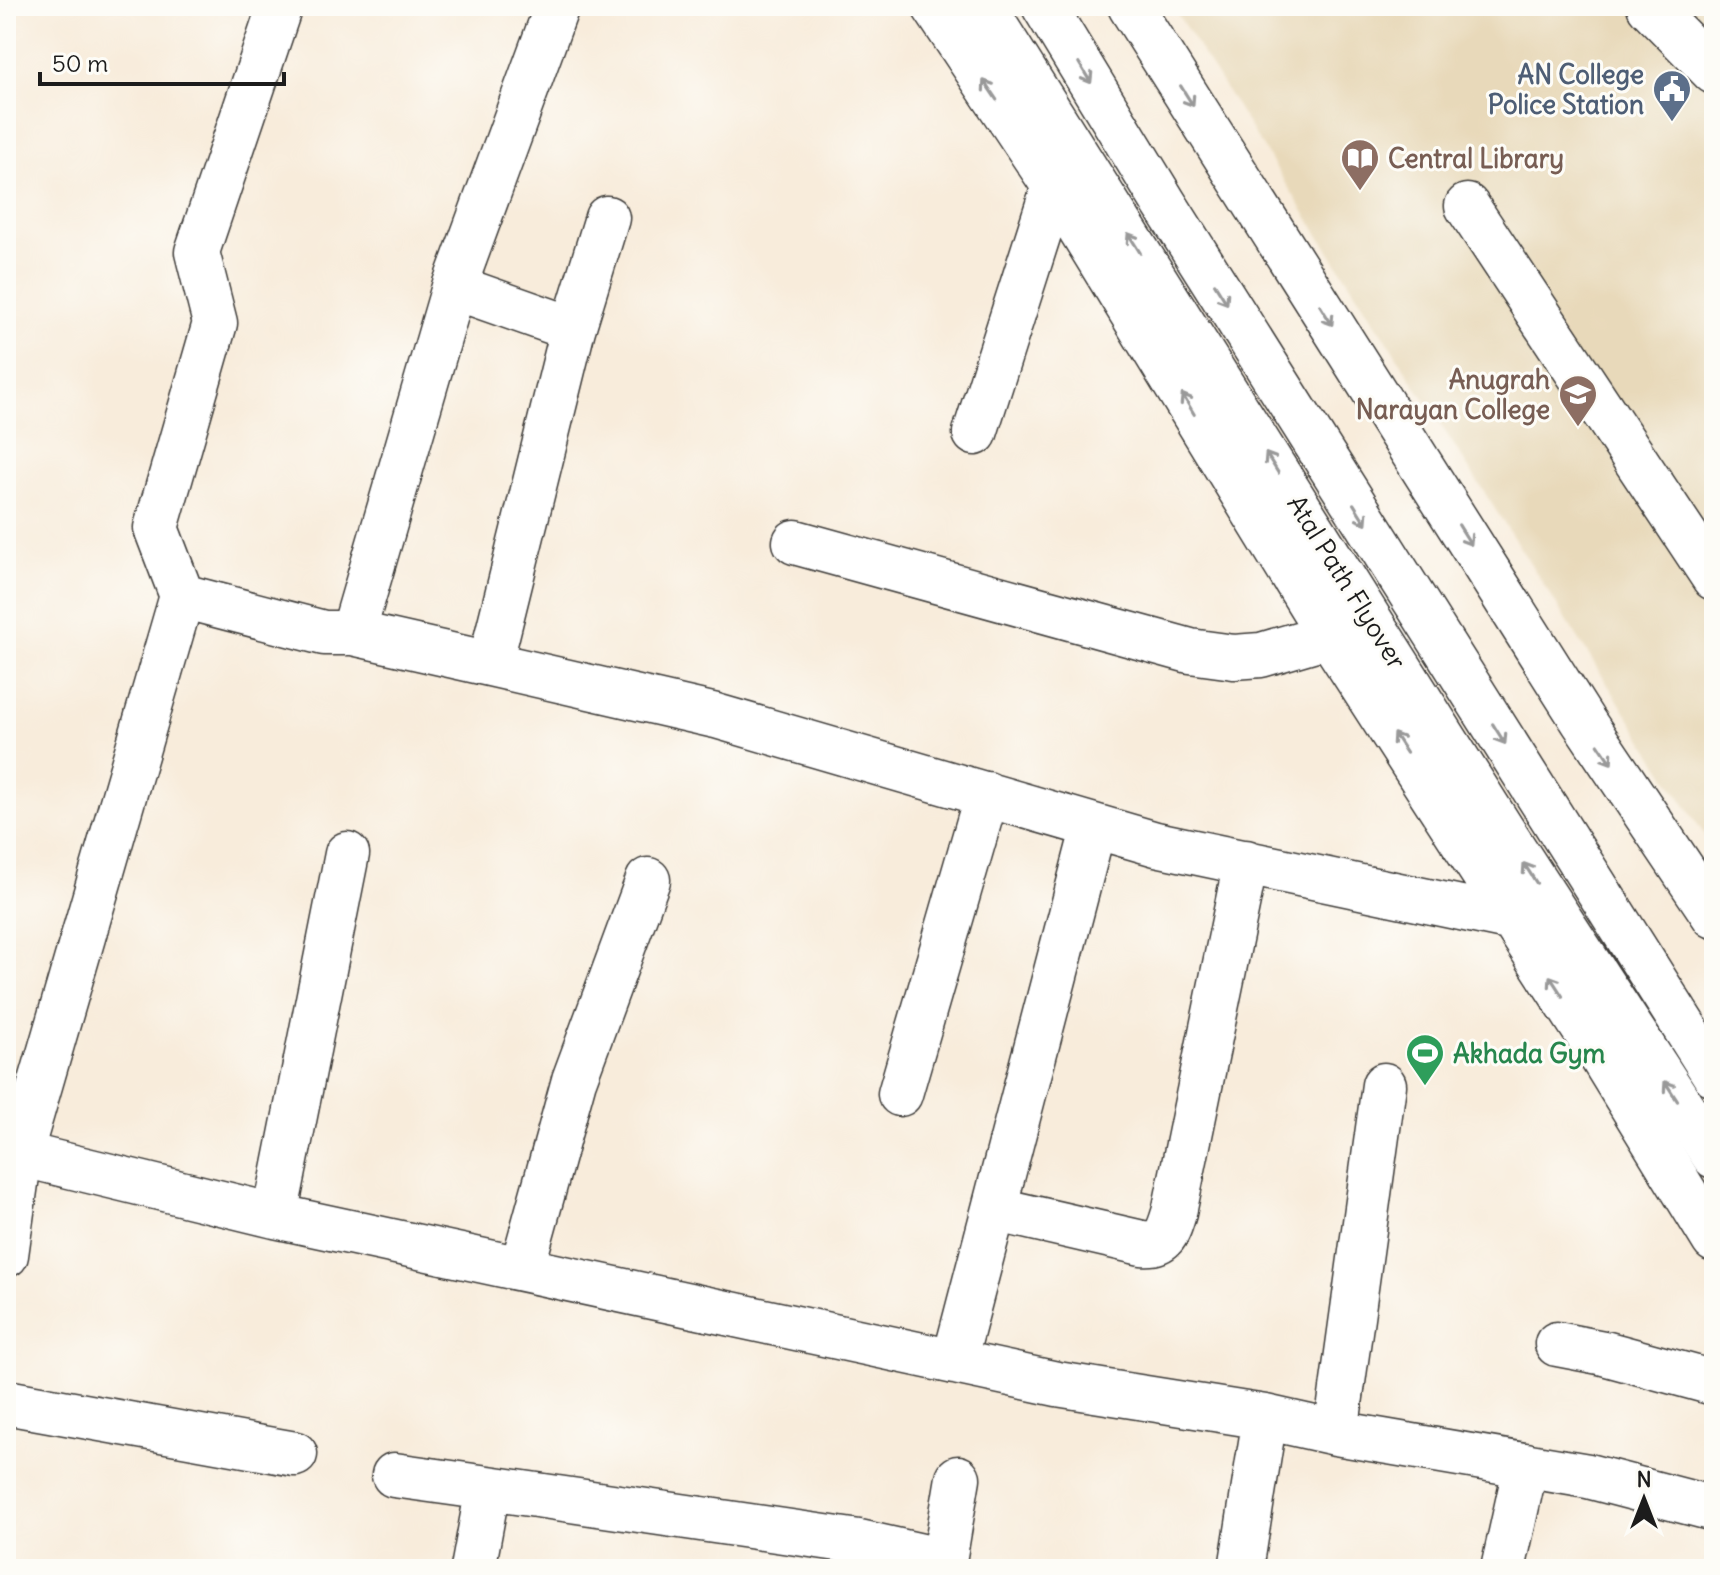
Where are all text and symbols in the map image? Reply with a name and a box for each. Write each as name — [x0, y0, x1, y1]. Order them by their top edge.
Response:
scale bar — [40, 36, 284, 86]
text: 50 m — [52, 48, 108, 78]
place label: AN College Police Station — [1488, 58, 1644, 121]
one-way arrow — [1077, 61, 1093, 84]
public building icon: AN College Police Station — [1651, 68, 1693, 123]
one-way arrow — [982, 79, 998, 101]
one-way arrow — [1178, 84, 1195, 106]
library icon: Central Library — [1339, 137, 1381, 192]
place label: Central Library — [1388, 142, 1564, 175]
one-way arrow — [1125, 232, 1141, 255]
one-way arrow — [1214, 282, 1230, 305]
one-way arrow — [1318, 303, 1334, 326]
place label: Anugrah Narayan College — [1356, 363, 1550, 426]
school or university icon: Anugrah Narayan College — [1557, 373, 1599, 428]
one-way arrow — [1180, 393, 1196, 416]
one-way arrow — [1263, 452, 1279, 475]
street label: Atal Path Flyover — [1280, 489, 1414, 675]
one-way arrow — [1353, 502, 1369, 525]
one-way arrow — [1457, 523, 1473, 546]
one-way arrow — [1490, 722, 1507, 744]
one-way arrow — [1392, 733, 1409, 755]
one-way arrow — [1597, 742, 1613, 765]
one-way arrow — [1521, 862, 1537, 885]
one-way arrow — [1547, 975, 1563, 998]
sports icon: Akhada Gym — [1404, 1032, 1446, 1087]
place label: Akhada Gym — [1453, 1037, 1606, 1070]
one-way arrow — [1663, 1080, 1679, 1103]
north arrow — [1604, 1459, 1684, 1539]
text: N — [1636, 1465, 1652, 1493]

